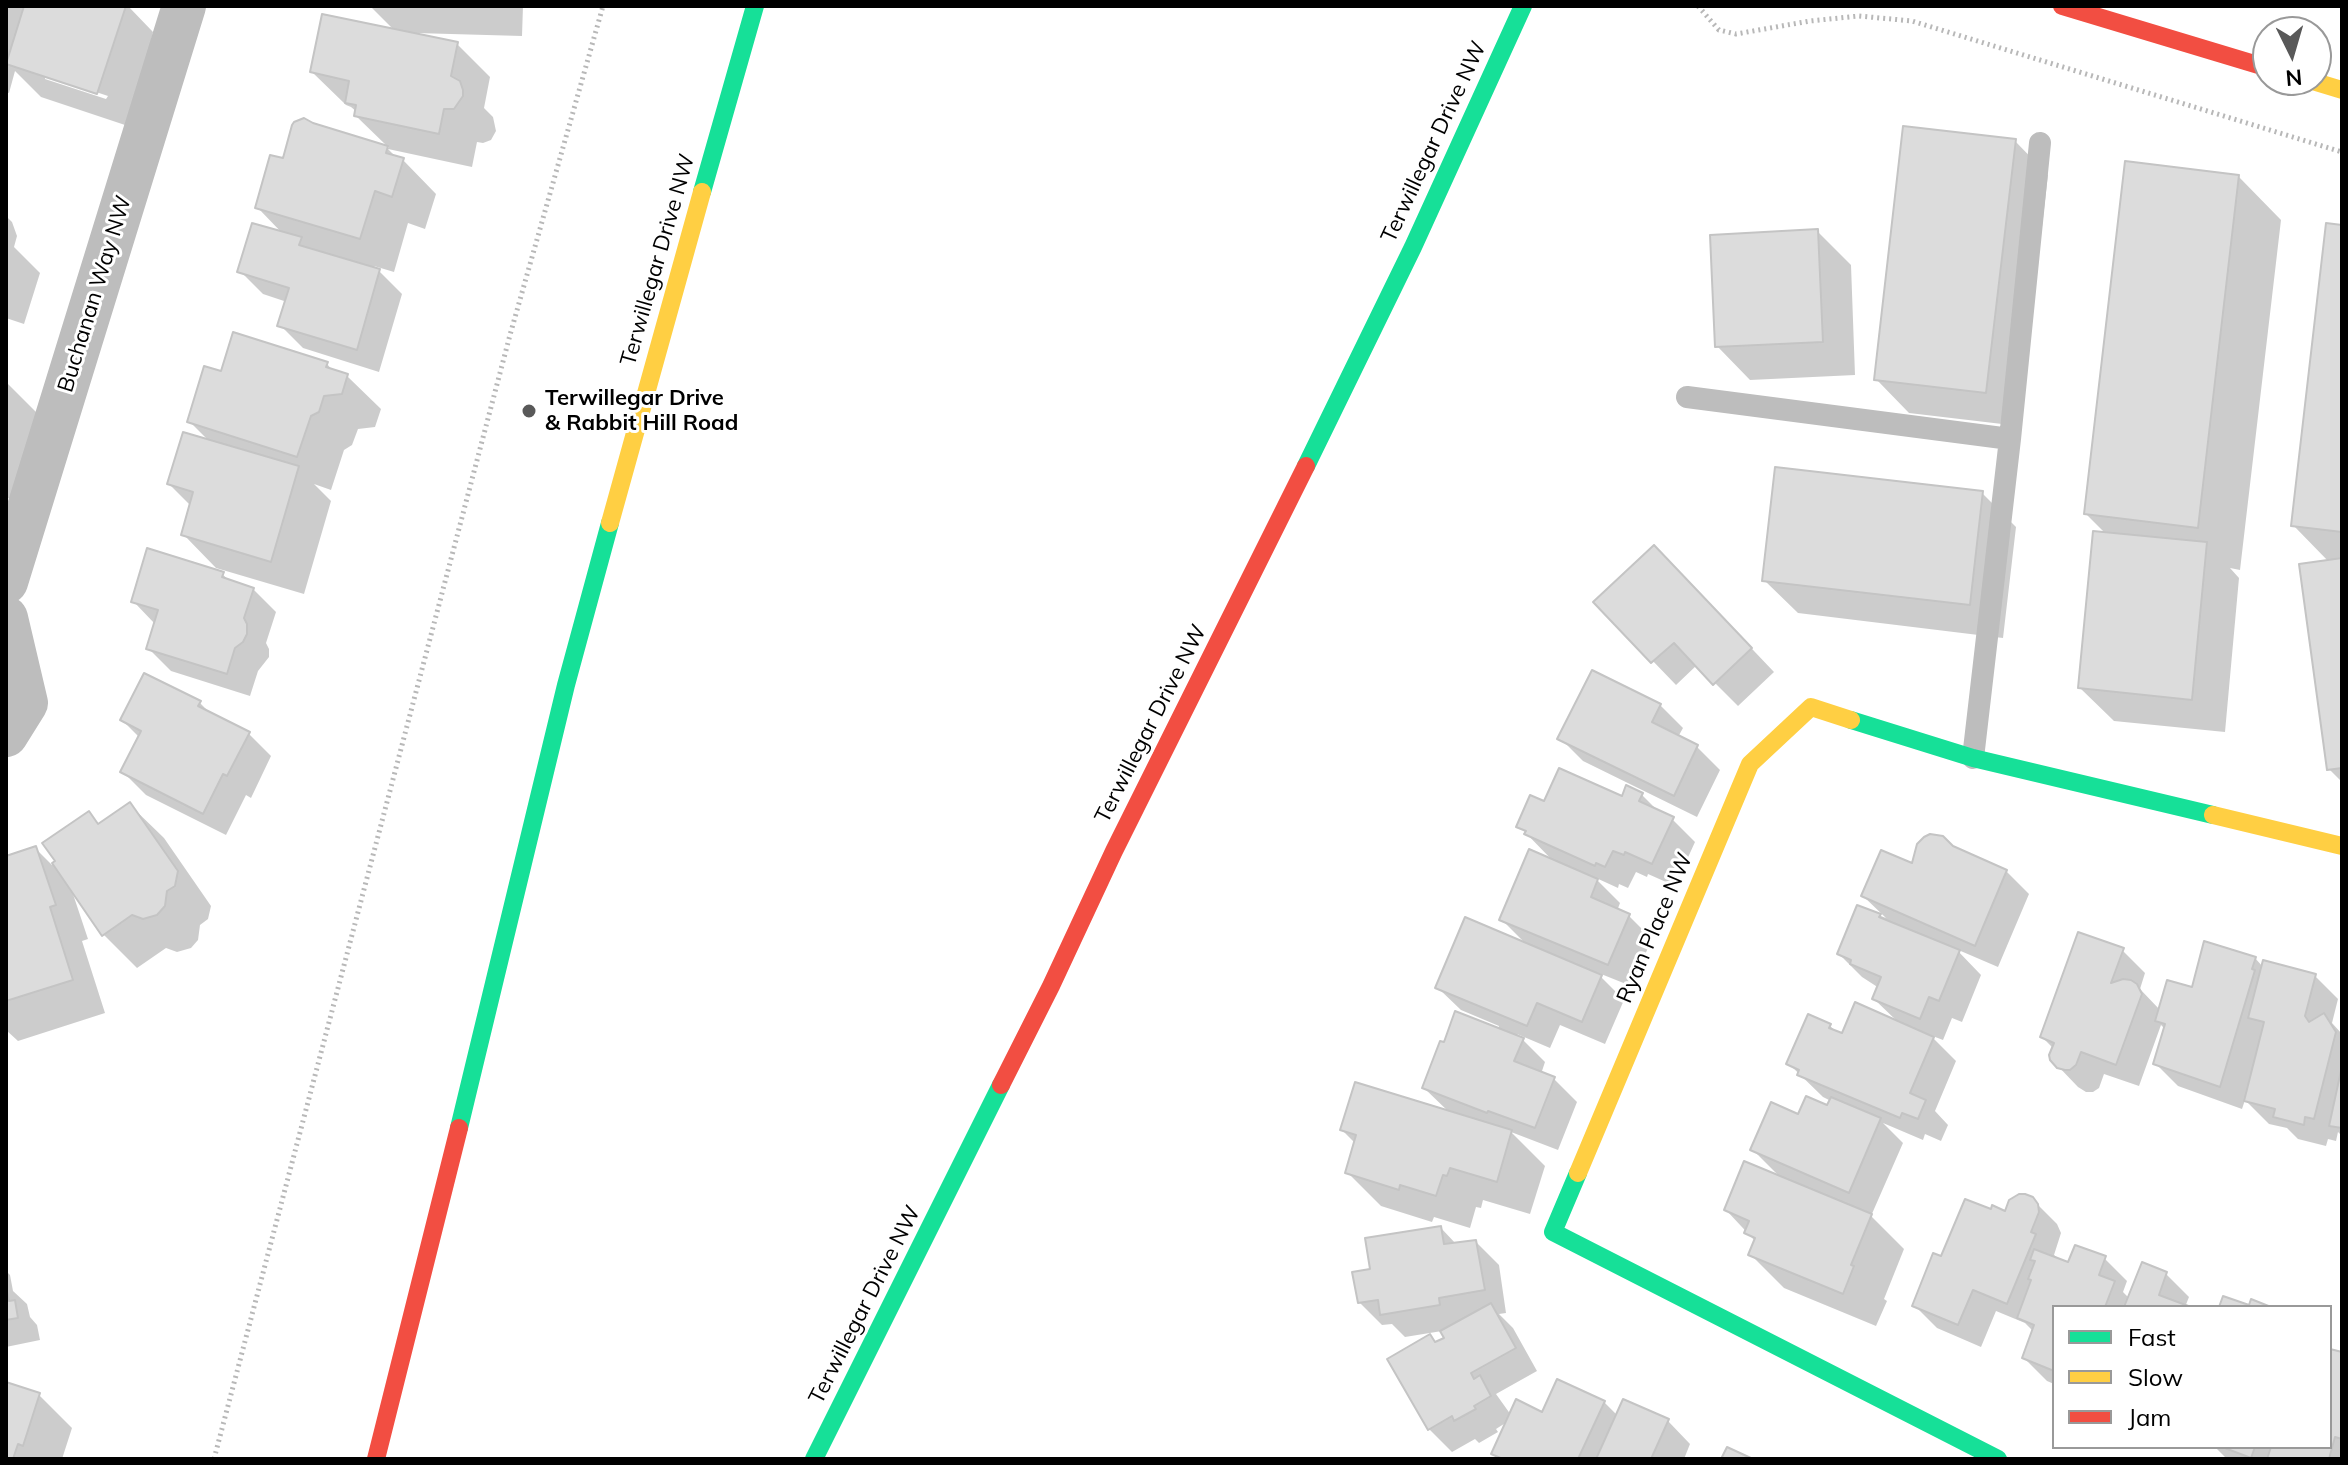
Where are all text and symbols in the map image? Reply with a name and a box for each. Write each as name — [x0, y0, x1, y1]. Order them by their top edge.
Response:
north arrow — [2252, 16, 2332, 96]
street label: Terwillegar Drive NW — [1376, 37, 1492, 247]
text: N — [2284, 63, 2303, 93]
street label: Terwillegar Drive NW — [615, 151, 701, 369]
street label: Buchanan Way NW — [53, 193, 137, 395]
place label: Terwillegar Drive & Rabbit Hill Road — [545, 385, 738, 436]
marker: Terwillegar Drive & Rabbit Hill Road — [520, 402, 538, 420]
street label: Terwillegar Drive NW — [1090, 620, 1212, 828]
street label: Ryan Place NW — [1611, 849, 1699, 1007]
street label: Terwillegar Drive NW — [804, 1201, 926, 1409]
legend — [2052, 1305, 2332, 1449]
text: Fast — [2128, 1322, 2176, 1352]
text: Slow — [2128, 1362, 2183, 1392]
text: Jam — [2128, 1402, 2171, 1432]

